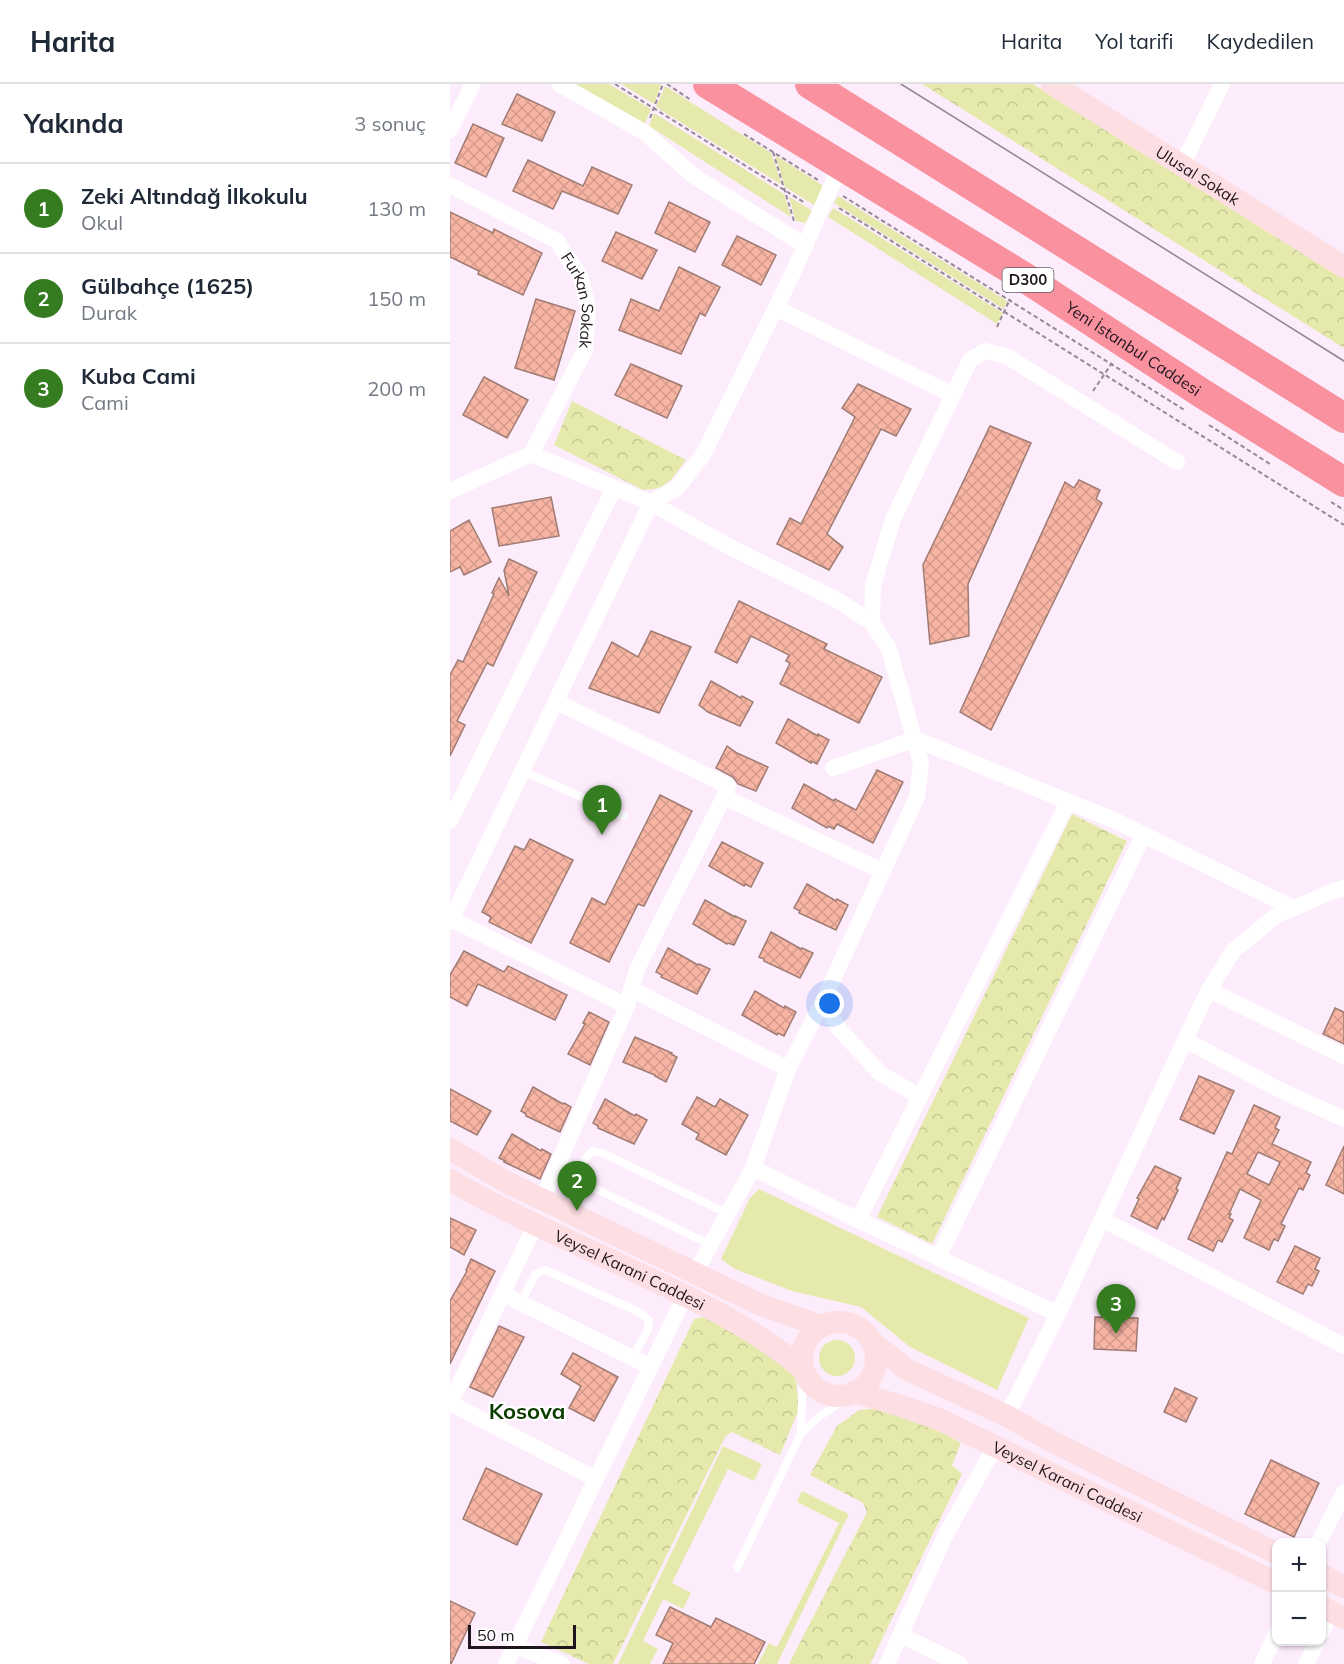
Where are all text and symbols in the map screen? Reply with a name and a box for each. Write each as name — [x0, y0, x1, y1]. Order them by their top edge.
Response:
text: Harita — [30, 24, 115, 59]
text: Harita — [1001, 28, 1062, 54]
text: Yol tarifi — [1095, 28, 1174, 54]
text: Kaydedilen — [1207, 28, 1314, 54]
text: Yakında — [24, 107, 124, 140]
text: 3 sonuç — [354, 111, 426, 136]
street label: Ulusal Sokak — [1152, 142, 1244, 210]
text: Zeki Altındağ İlkokulu — [81, 182, 308, 210]
text: 1 — [38, 196, 50, 221]
text: 130 m — [367, 196, 426, 221]
text: Okul — [81, 210, 123, 235]
street label: Furkan Sokak — [557, 248, 598, 350]
road number: D300 — [1002, 268, 1054, 292]
text: Gülbahçe (1625) — [81, 272, 254, 300]
text: 2 — [38, 286, 50, 311]
text: 150 m — [367, 286, 426, 311]
street label: Yeni İstanbul Caddesi — [1061, 296, 1205, 400]
text: Durak — [81, 300, 137, 325]
text: Kuba Cami — [81, 362, 196, 390]
text: 3 — [38, 376, 50, 401]
text: 200 m — [367, 376, 426, 401]
text: Cami — [81, 390, 129, 415]
pin: 1 — [582, 786, 622, 835]
your location — [815, 989, 844, 1018]
pin: 2 — [558, 1162, 596, 1211]
street label: Veysel Karani Caddesi — [551, 1225, 709, 1314]
pin: 3 — [1096, 1284, 1136, 1334]
district label: Kosova — [489, 1397, 565, 1425]
street label: Veysel Karani Caddesi — [989, 1437, 1146, 1526]
map controls — [1272, 1538, 1326, 1646]
button: + — [1272, 1538, 1326, 1592]
button: − — [1272, 1592, 1326, 1646]
scale bar — [468, 1622, 576, 1650]
text: 50 m — [477, 1625, 514, 1645]

